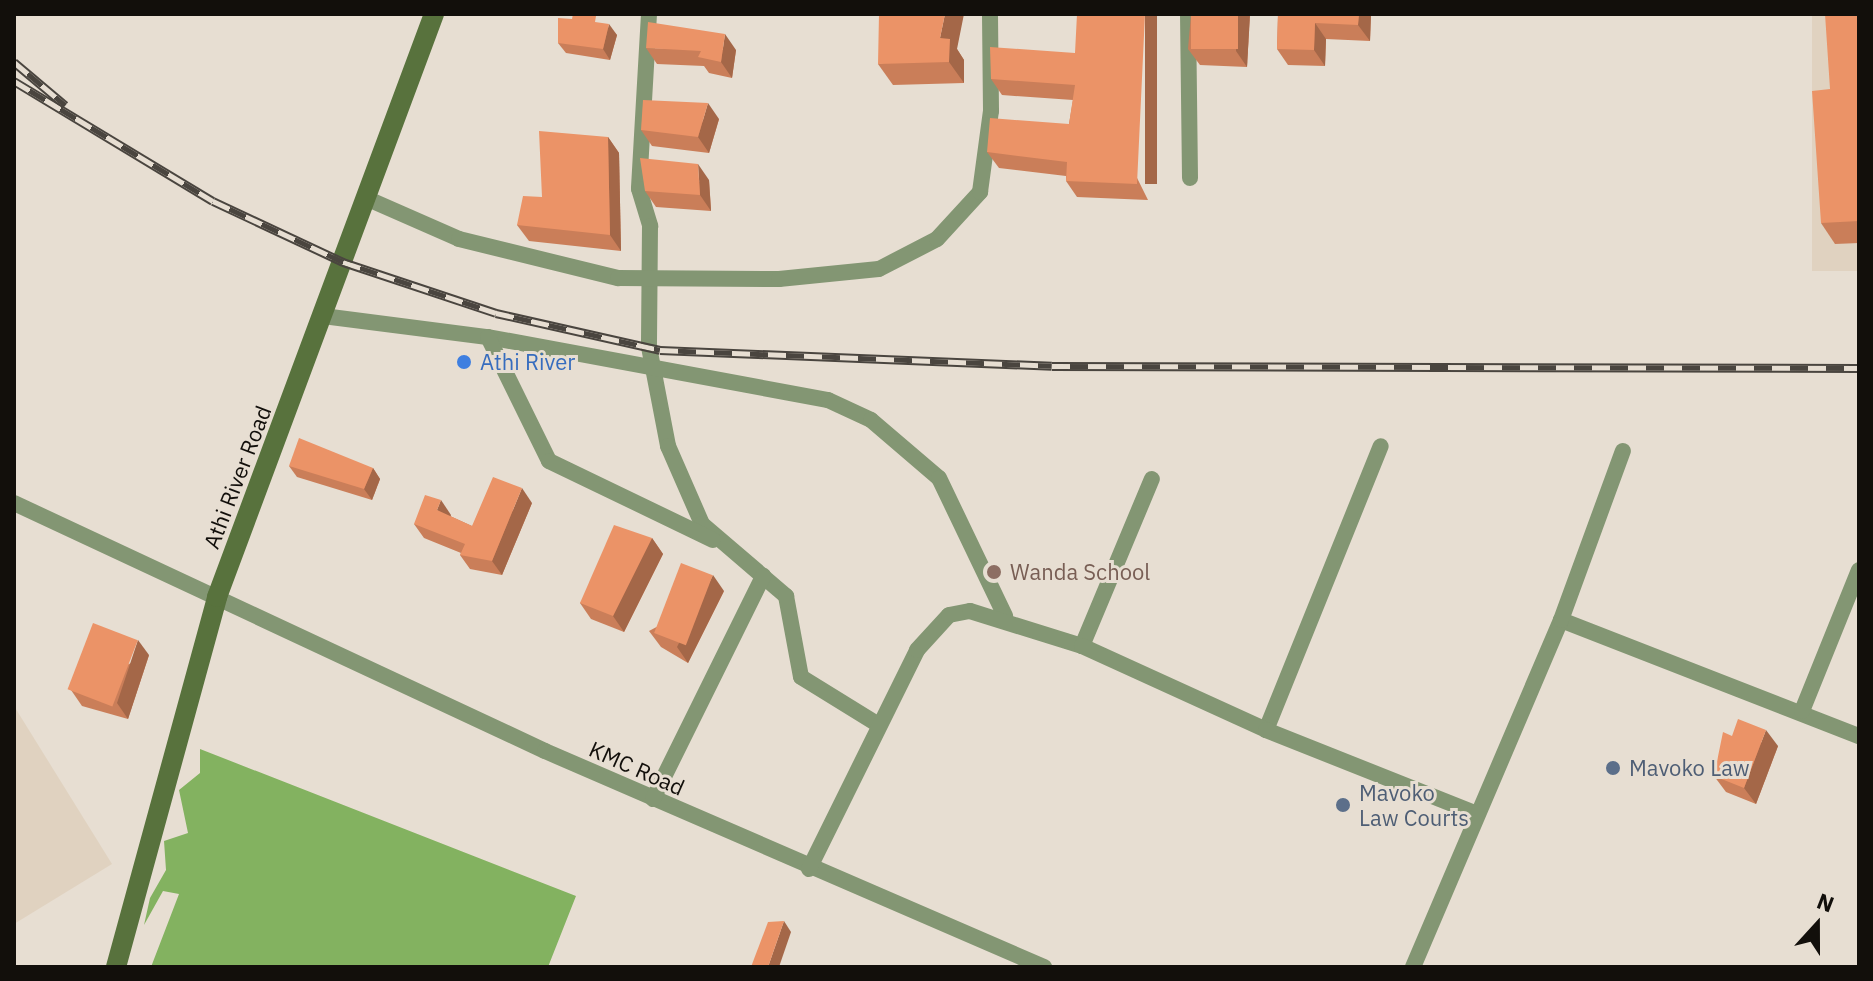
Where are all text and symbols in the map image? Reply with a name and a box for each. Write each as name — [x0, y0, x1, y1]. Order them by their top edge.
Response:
place label: Athi River — [480, 349, 575, 375]
marker: Athi River — [455, 353, 473, 371]
street label: Athi River Road — [198, 402, 276, 552]
place label: Wanda School — [1010, 559, 1150, 585]
marker: Wanda School — [985, 563, 1003, 581]
street label: KMC Road — [585, 735, 689, 801]
place label: Mavoko Law — [1629, 755, 1750, 781]
marker: Mavoko Law — [1604, 759, 1622, 777]
place label: Mavoko Law Courts — [1359, 779, 1469, 830]
marker: Mavoko Law Courts — [1334, 796, 1352, 814]
north arrow — [1777, 885, 1857, 965]
text: N — [1813, 886, 1838, 919]

